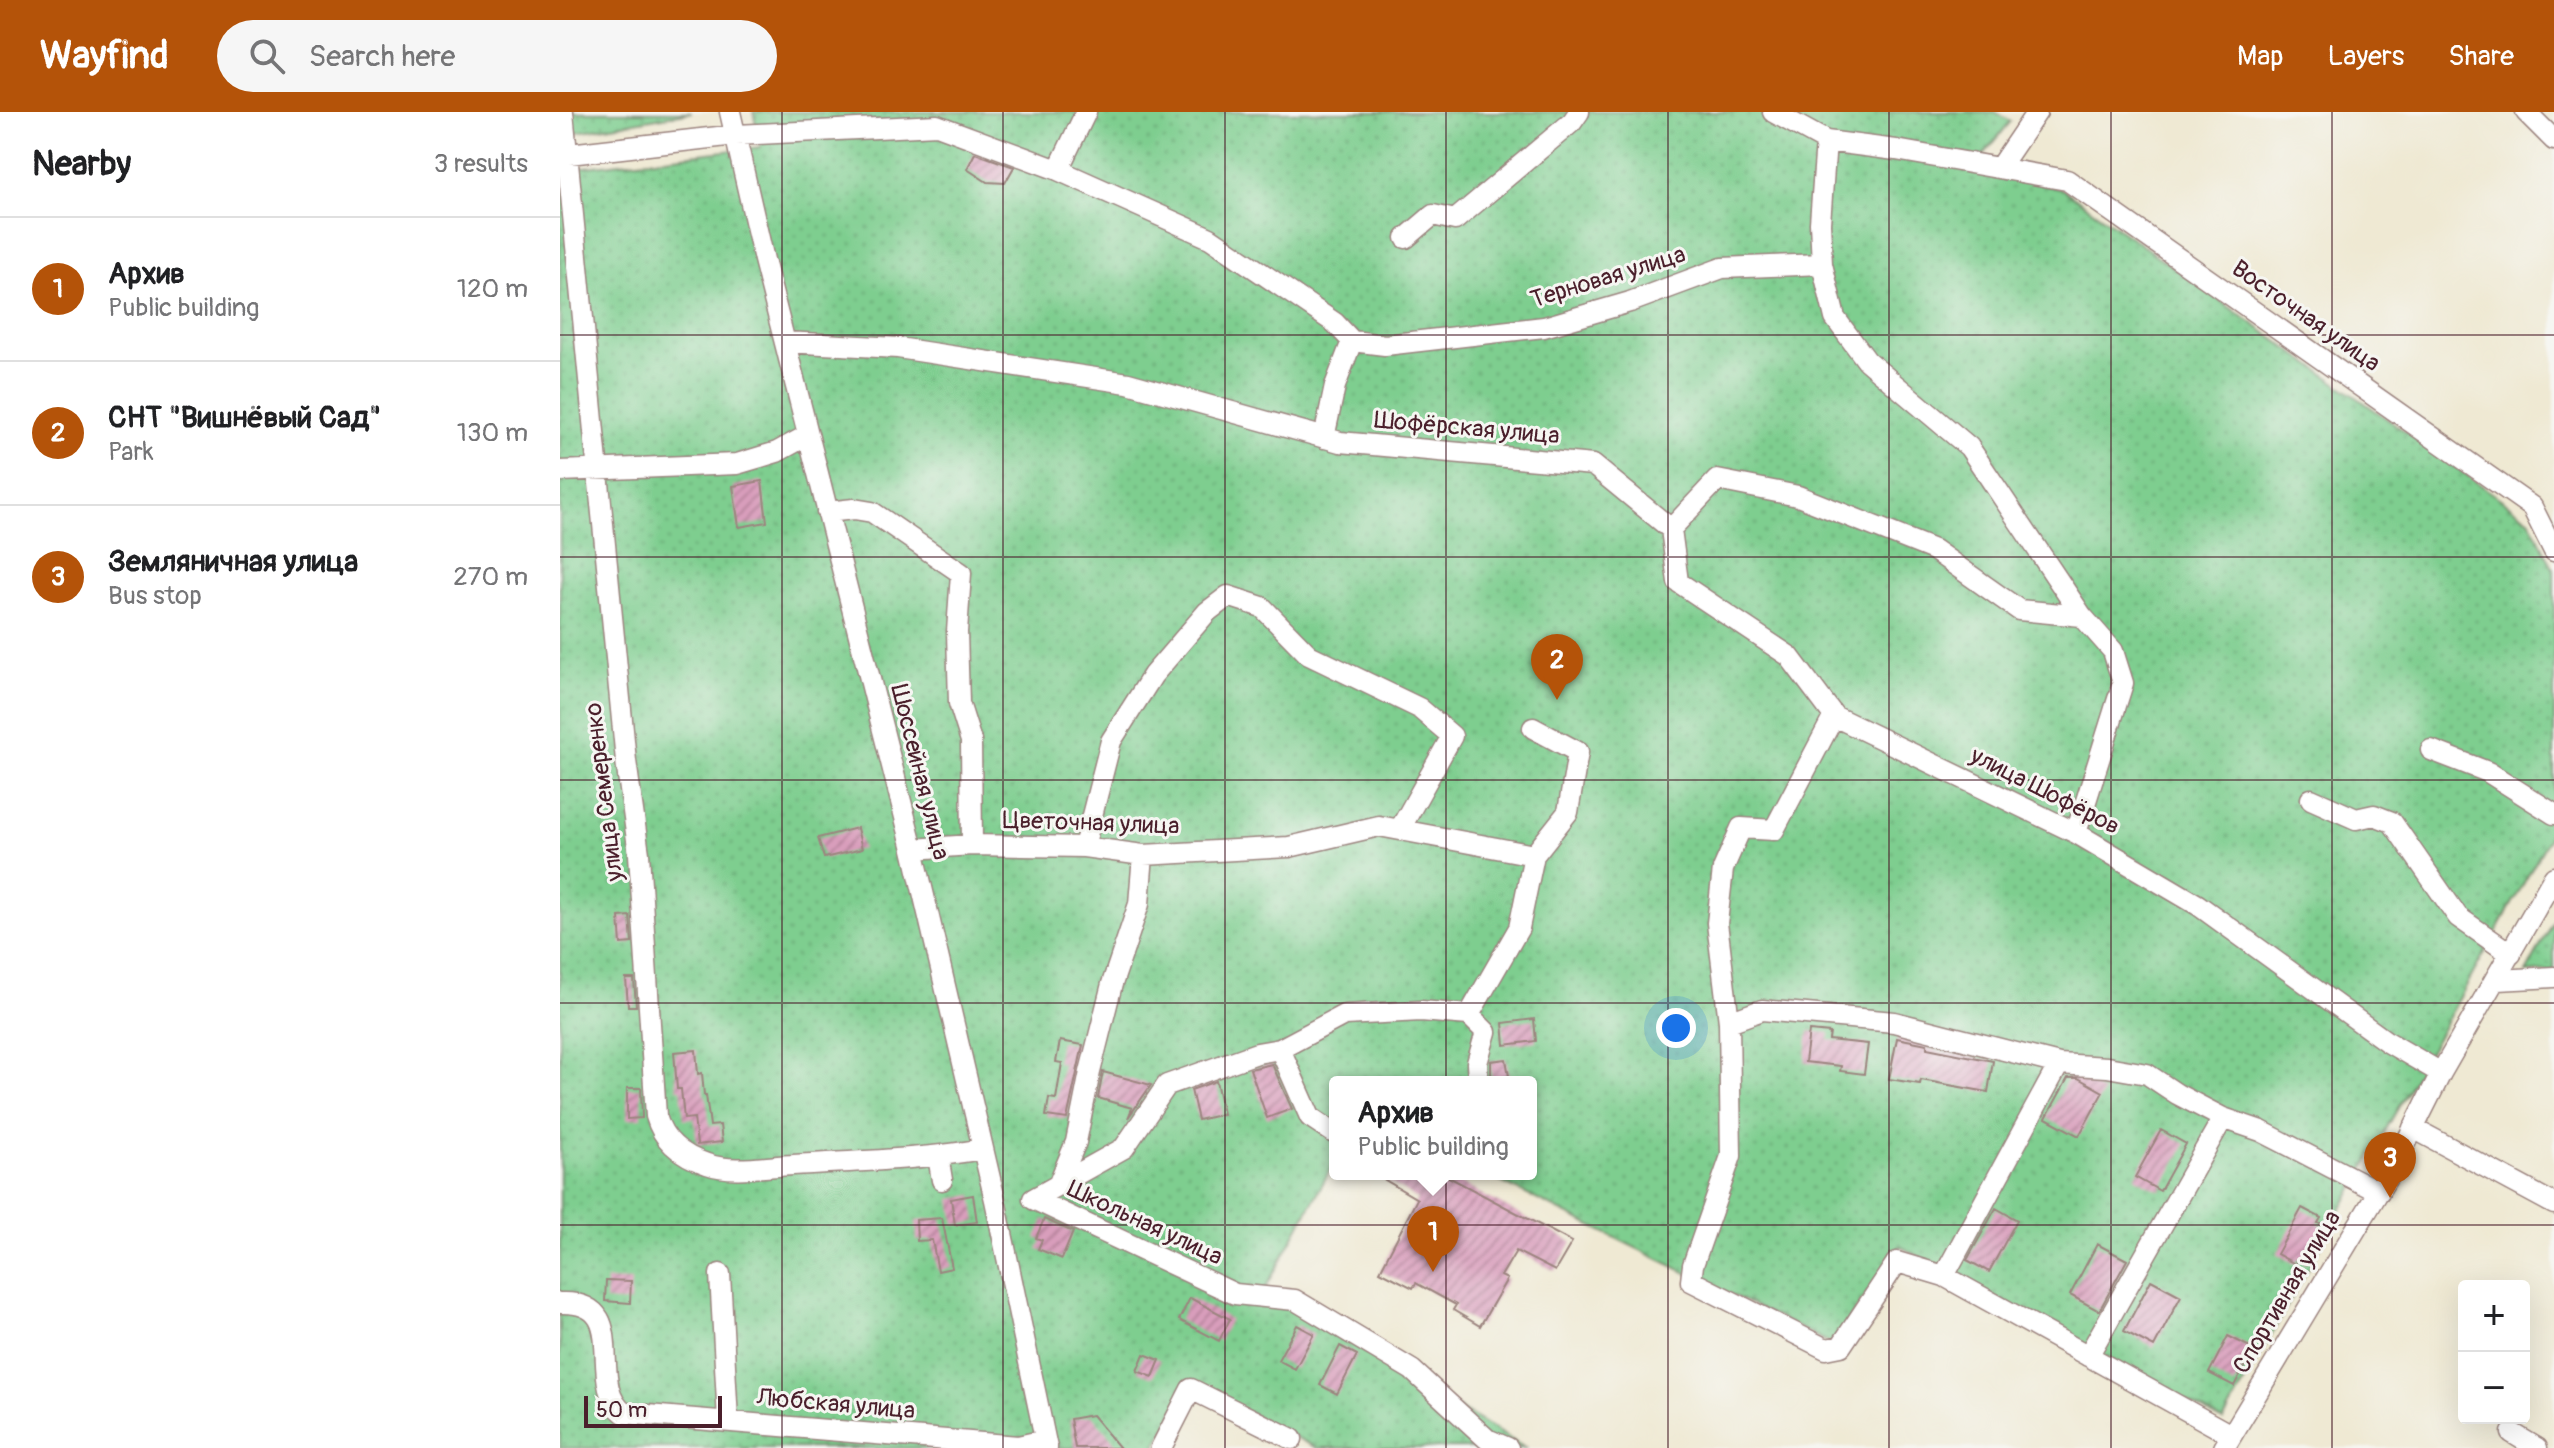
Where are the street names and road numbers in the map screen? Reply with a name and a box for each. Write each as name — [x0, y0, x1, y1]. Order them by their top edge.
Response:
street label: Терновая улица — [1527, 240, 1689, 314]
street label: Восточная улица — [2226, 254, 2386, 378]
street label: Шофёрская улица — [1373, 405, 1561, 451]
street label: Шоссейная улица — [884, 681, 956, 863]
street label: улица Семеренко — [579, 701, 629, 884]
street label: улица Шофёров — [1965, 741, 2124, 841]
street label: Цветочная улица — [1002, 805, 1180, 841]
street label: Школьная улица — [1063, 1174, 1227, 1272]
street label: Спортивная улица — [2227, 1205, 2347, 1379]
street label: Любская улица — [755, 1383, 916, 1425]

